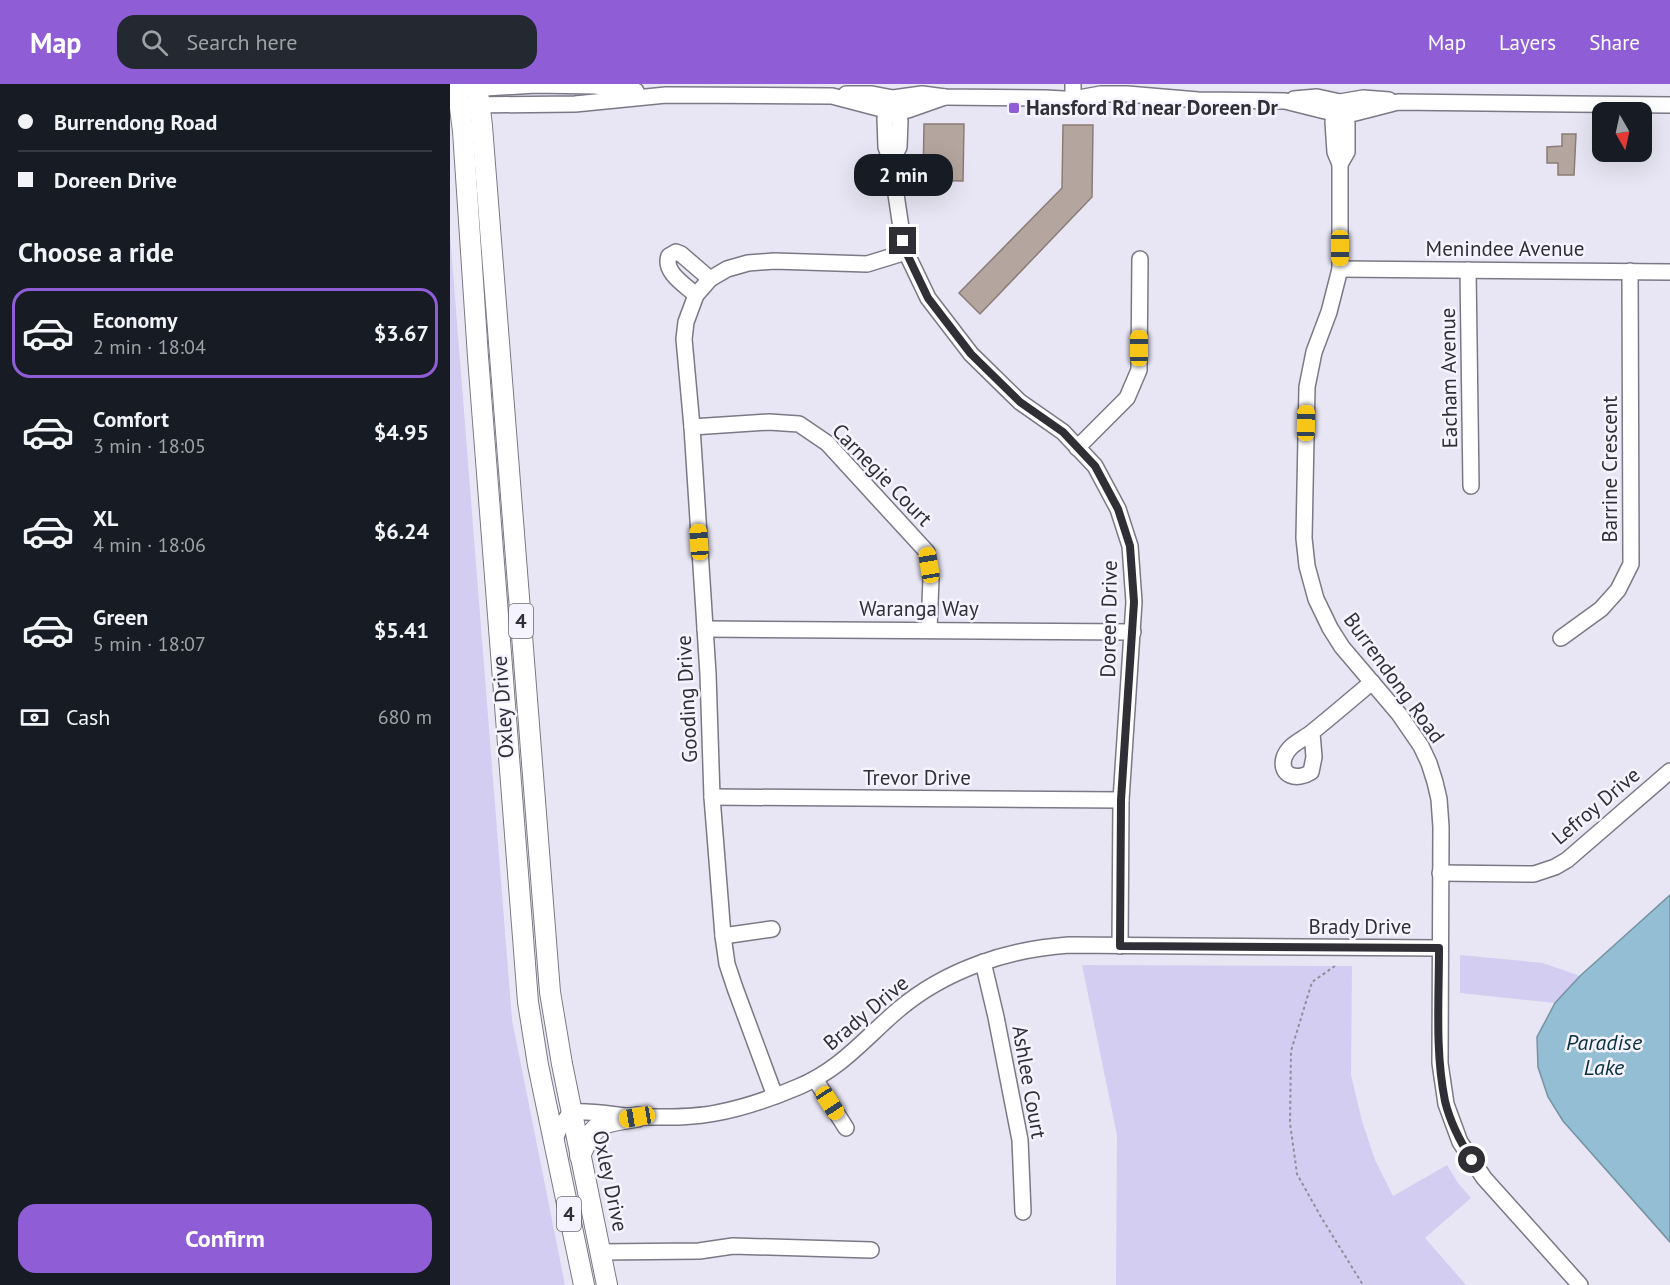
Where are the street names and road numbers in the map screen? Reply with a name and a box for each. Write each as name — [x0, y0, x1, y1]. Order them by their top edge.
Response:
street label: Menindee Avenue — [1426, 235, 1584, 262]
street label: Eacham Avenue — [1434, 307, 1463, 449]
street label: Barrine Crescent — [1596, 396, 1623, 542]
street label: Carnegie Court — [826, 417, 938, 532]
street label: Doreen Drive — [1094, 560, 1123, 678]
street label: Waranga Way — [859, 595, 979, 622]
road number: 4 — [509, 604, 533, 638]
street label: Burrendong Road — [1338, 607, 1451, 749]
street label: Gooding Drive — [670, 635, 703, 764]
street label: Oxley Drive — [485, 655, 520, 759]
street label: Lefroy Drive — [1546, 761, 1645, 850]
street label: Trevor Drive — [863, 764, 971, 791]
street label: Brady Drive — [1309, 913, 1411, 940]
street label: Brady Drive — [818, 969, 914, 1056]
street label: Ashlee Court — [1006, 1023, 1053, 1140]
street label: Oxley Drive — [587, 1128, 634, 1234]
road number: 4 — [557, 1197, 581, 1231]

